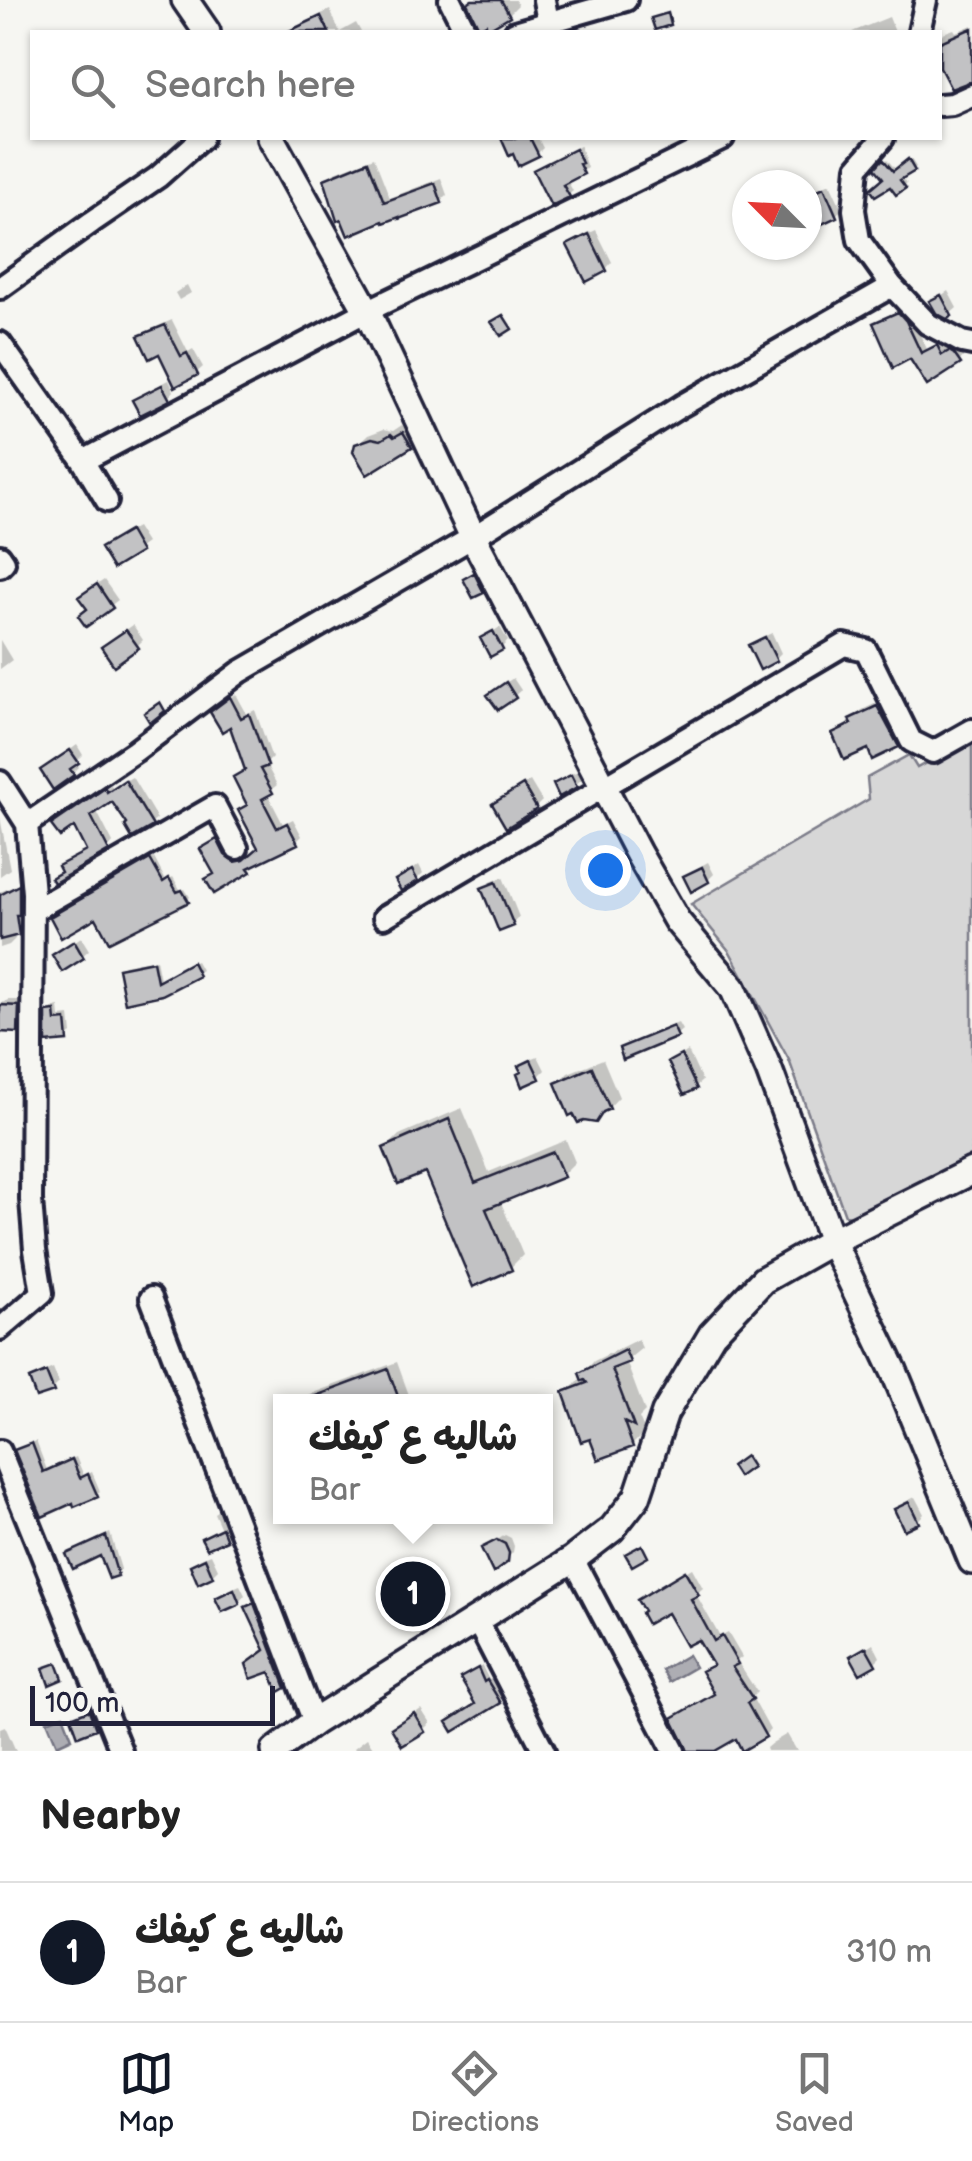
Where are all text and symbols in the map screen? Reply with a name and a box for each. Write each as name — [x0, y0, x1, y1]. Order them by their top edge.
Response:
search box — [30, 30, 942, 140]
icon: search — [65, 58, 120, 113]
text: Search here — [145, 63, 356, 108]
north arrow — [732, 170, 822, 260]
your location — [580, 845, 631, 896]
popup — [273, 1394, 553, 1524]
text: شاليه ع كيفك — [308, 1416, 518, 1461]
text: Bar — [308, 1471, 360, 1510]
pin: 1 — [380, 1556, 446, 1632]
scale bar — [30, 1681, 275, 1726]
text: 100 m — [45, 1687, 119, 1720]
text: Nearby — [40, 1791, 180, 1842]
text: شاليه ع كيفك — [135, 1909, 344, 1954]
text: 1 — [66, 1933, 79, 1972]
text: 310 m — [846, 1933, 932, 1972]
text: Bar — [135, 1964, 187, 2003]
tab: Map — [118, 2046, 174, 2139]
tab: Directions — [410, 2046, 539, 2139]
tab: Saved — [775, 2046, 854, 2139]

